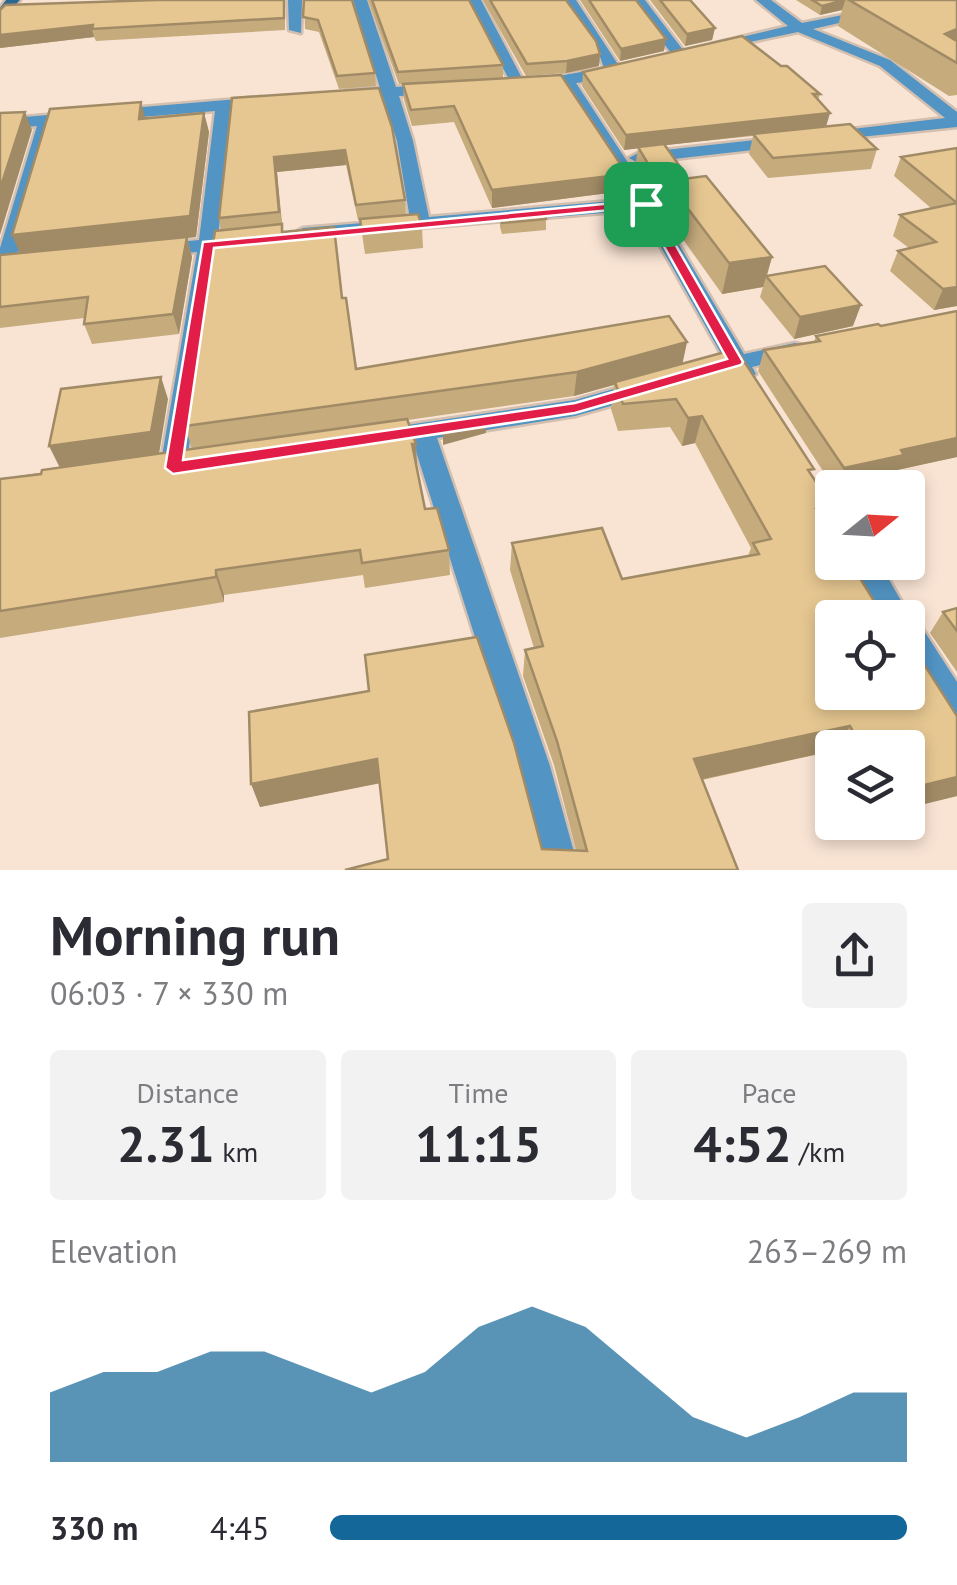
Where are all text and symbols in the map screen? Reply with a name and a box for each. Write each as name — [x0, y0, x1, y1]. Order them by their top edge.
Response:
pin — [604, 162, 689, 247]
icon: arrive — [619, 177, 674, 232]
north arrow — [815, 470, 925, 580]
map controls — [815, 470, 925, 840]
button: locate — [815, 600, 925, 710]
button: layers — [815, 730, 925, 840]
text: Morning run — [50, 899, 340, 970]
button: share — [802, 903, 907, 1008]
text: 06:03 · 7 × 330 m — [50, 972, 288, 1014]
text: Distance — [137, 1074, 239, 1111]
text: Time — [448, 1074, 509, 1111]
text: Pace — [742, 1074, 797, 1111]
text: 2.31 — [117, 1111, 215, 1176]
text: 11:15 — [415, 1111, 542, 1176]
text: 4:52 — [693, 1111, 792, 1176]
text: km — [215, 1133, 258, 1170]
text: /km — [792, 1133, 845, 1170]
text: Elevation — [50, 1230, 177, 1272]
text: 263–269 m — [747, 1230, 907, 1272]
text: 330 m — [50, 1507, 138, 1549]
text: 4:45 — [210, 1507, 269, 1549]

